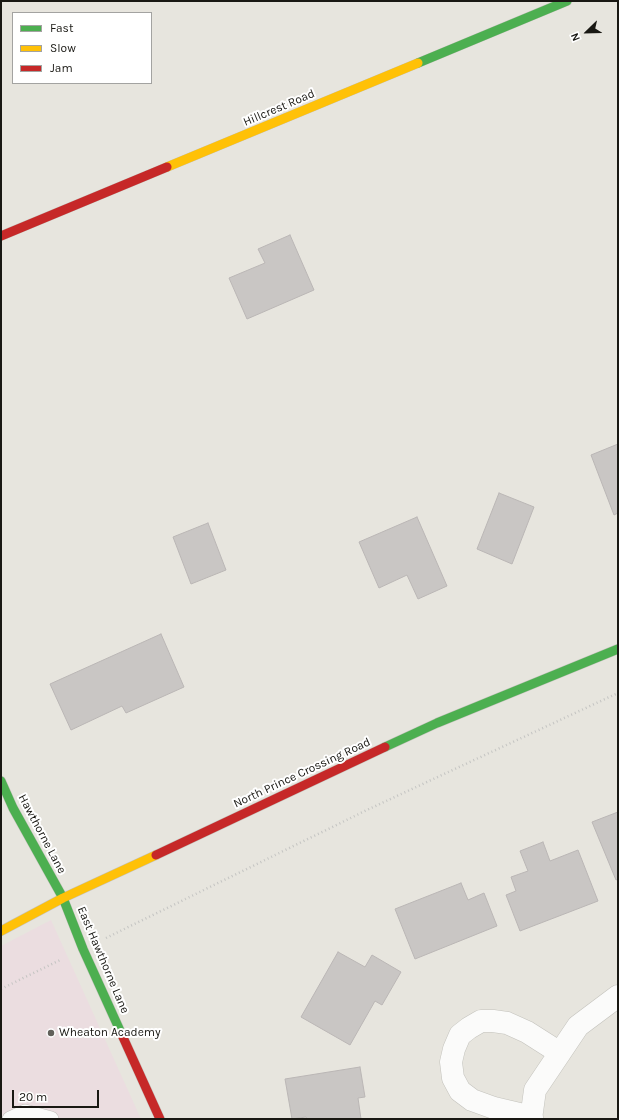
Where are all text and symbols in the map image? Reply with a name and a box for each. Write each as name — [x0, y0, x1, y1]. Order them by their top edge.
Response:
legend — [12, 12, 152, 84]
north arrow — [567, 12, 607, 52]
text: Fast — [50, 21, 73, 35]
text: N — [568, 31, 583, 43]
text: Slow — [50, 41, 76, 55]
text: Jam — [50, 61, 73, 75]
street label: Hillcrest Road — [241, 86, 317, 130]
street label: North Prince Crossing Road — [231, 735, 373, 811]
street label: Hawthorne Lane — [15, 792, 69, 876]
street label: East Hawthorne Lane — [74, 904, 132, 1016]
place label: Wheaton Academy — [59, 1026, 161, 1040]
marker: Wheaton Academy — [46, 1028, 56, 1038]
scale bar — [14, 1082, 101, 1108]
text: 20 m — [19, 1090, 47, 1104]

